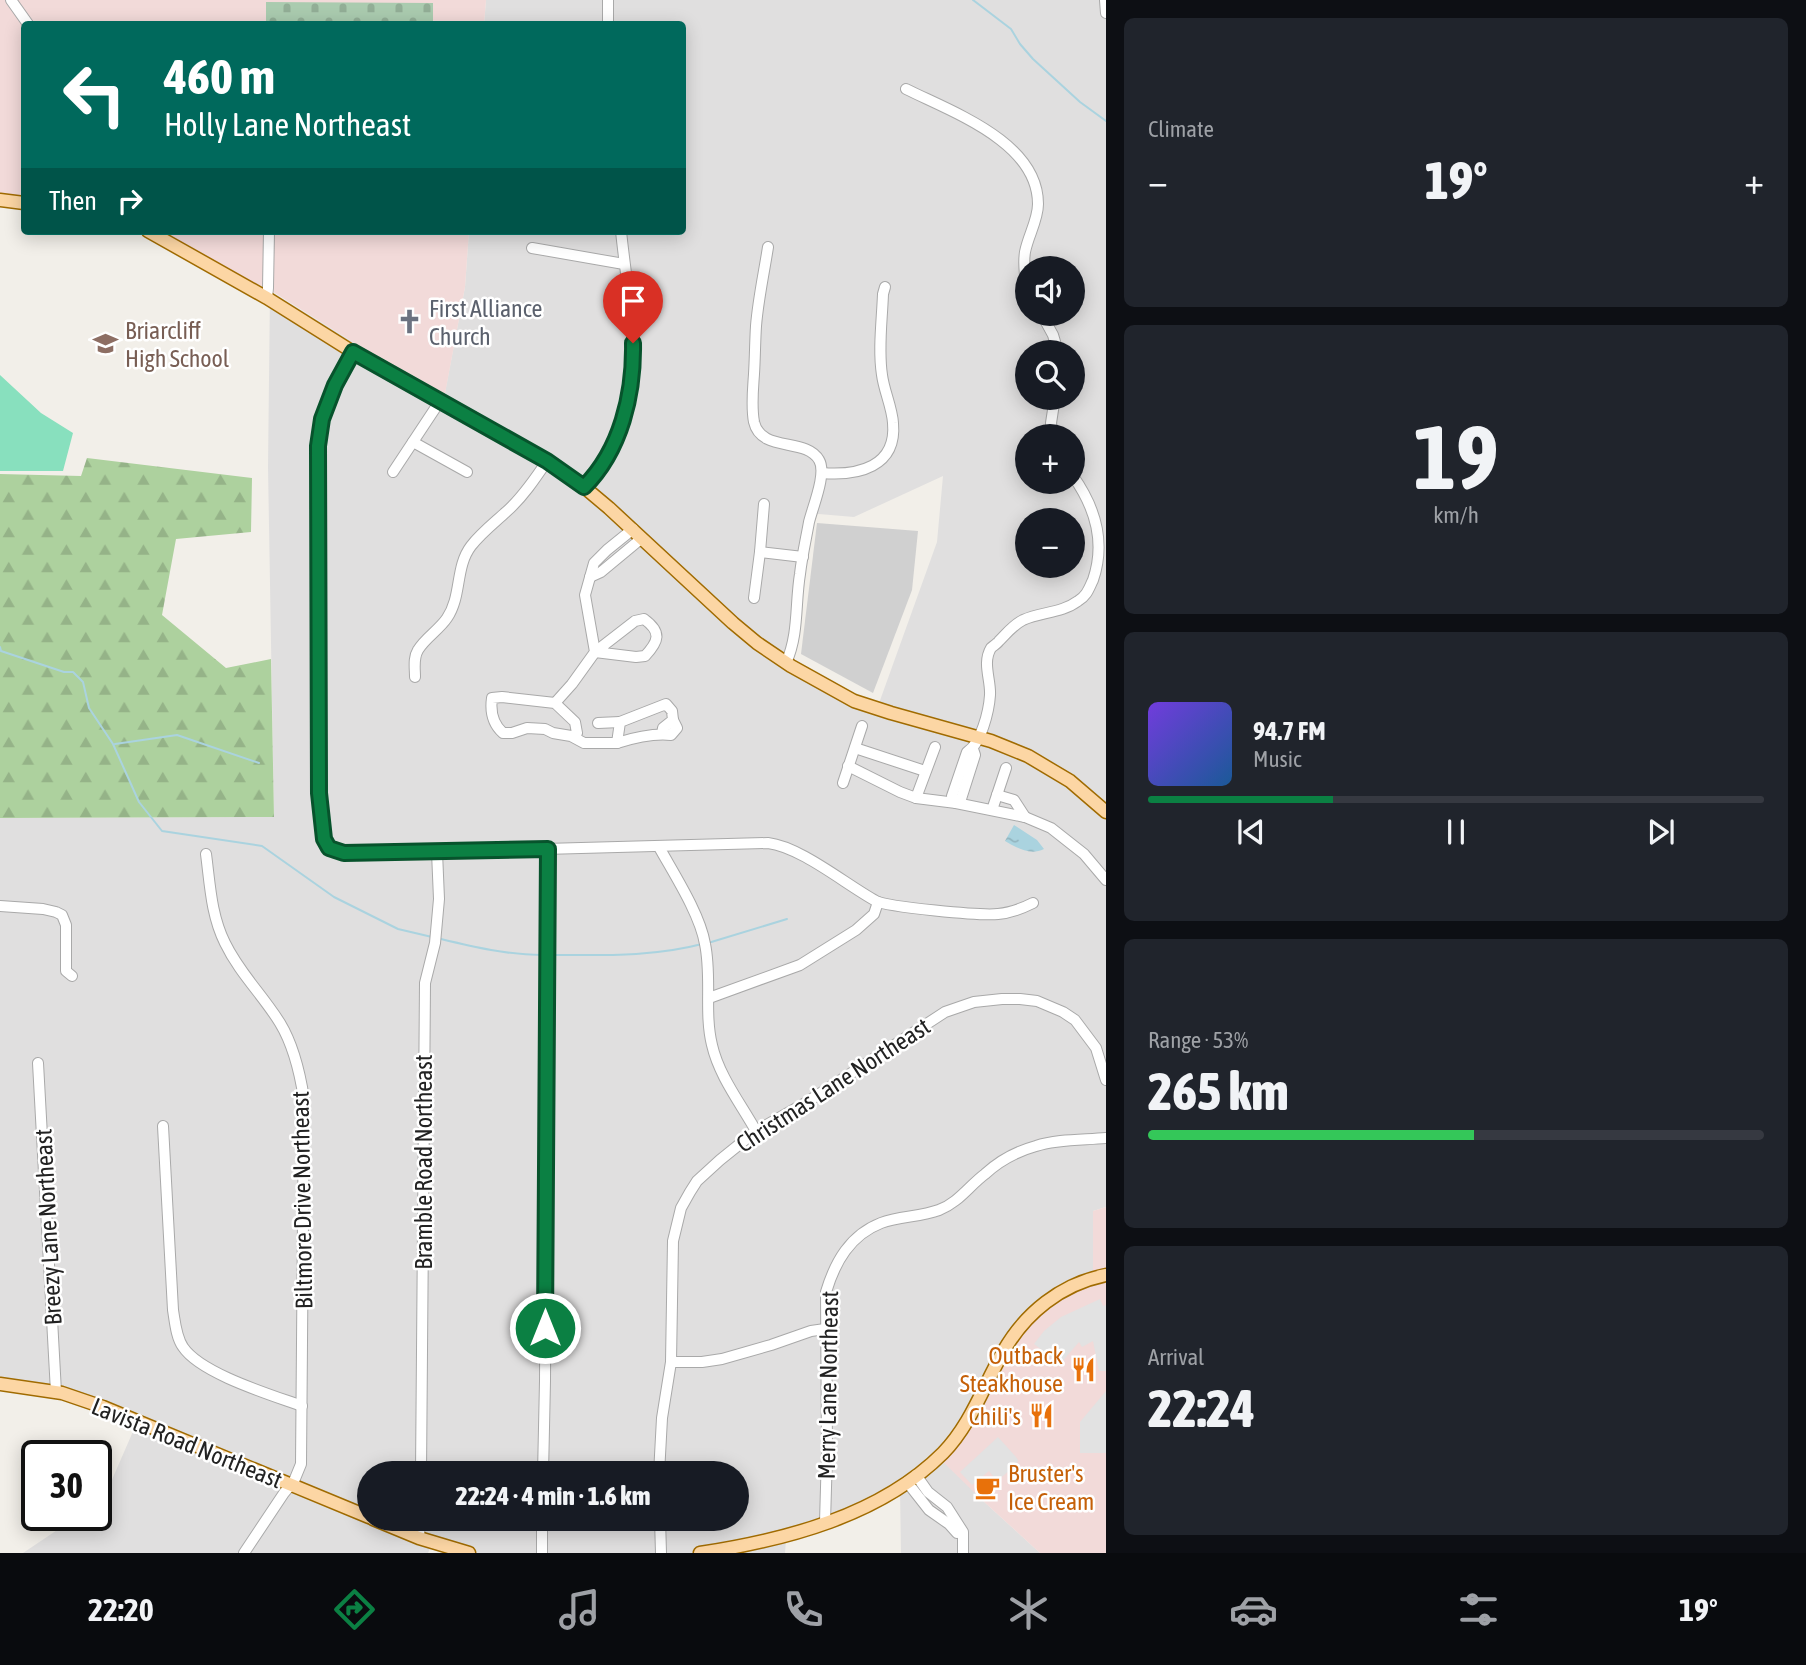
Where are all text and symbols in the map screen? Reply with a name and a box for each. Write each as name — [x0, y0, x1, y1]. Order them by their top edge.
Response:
text: 460 m — [164, 48, 275, 104]
icon: left — [49, 49, 140, 140]
text: Holly Lane Northeast — [164, 106, 411, 143]
text: Climate — [1148, 116, 1214, 142]
text: 19° — [1424, 150, 1488, 210]
text: − — [1148, 159, 1168, 202]
text: + — [1744, 159, 1764, 202]
icon: right — [111, 182, 149, 220]
text: Then — [49, 186, 97, 216]
map controls — [1015, 256, 1085, 578]
button: sound — [1015, 256, 1085, 326]
pin — [603, 271, 663, 343]
icon: arrive — [614, 282, 652, 320]
place label: First Alliance Church — [429, 295, 543, 350]
church icon: First Alliance Church — [395, 308, 423, 336]
place label: Briarcliff High School — [125, 317, 230, 372]
school or university icon: Briarcliff High School — [91, 330, 119, 358]
button: search — [1015, 340, 1085, 410]
text: 19 — [1413, 404, 1499, 508]
button: + — [1015, 424, 1085, 494]
text: km/h — [1433, 502, 1479, 528]
button: − — [1015, 508, 1085, 578]
text: 94.7 FM — [1253, 716, 1326, 746]
text: Music — [1253, 746, 1301, 772]
icon: previous — [1232, 813, 1270, 851]
icon: pause — [1437, 813, 1475, 851]
icon: next — [1642, 813, 1680, 851]
street label: Christmas Lane Northeast — [731, 1012, 935, 1158]
text: Range · 53% — [1148, 1027, 1248, 1053]
street label: Bramble Road Northeast — [410, 1054, 437, 1270]
text: 265 km — [1148, 1061, 1289, 1121]
street label: Biltmore Drive Northeast — [287, 1091, 317, 1309]
street label: Breezy Lane Northeast — [29, 1128, 67, 1326]
street label: Merry Lane Northeast — [813, 1290, 843, 1480]
position arrow — [508, 1291, 582, 1365]
place label: Outback Steakhouse — [960, 1342, 1063, 1397]
text: Arrival — [1148, 1344, 1204, 1370]
restaurant icon: Outback Steakhouse — [1069, 1355, 1097, 1383]
text: 22:24 — [1148, 1378, 1255, 1438]
street label: Lavista Road Northeast — [88, 1392, 286, 1494]
restaurant icon: Chili's — [1027, 1402, 1055, 1430]
place label: Chili's — [969, 1403, 1021, 1430]
speed limit sign: 30 — [21, 1440, 112, 1531]
place label: Bruster's Ice Cream — [1008, 1460, 1094, 1515]
cafe icon: Bruster's Ice Cream — [974, 1473, 1002, 1501]
text: 22:24 · 4 min · 1.6 km — [456, 1481, 650, 1511]
icon: directions — [330, 1585, 379, 1634]
icon: music — [555, 1585, 604, 1634]
icon: phone — [779, 1585, 828, 1634]
icon: climate — [1004, 1585, 1053, 1634]
icon: car — [1229, 1585, 1278, 1634]
icon: filters — [1454, 1585, 1503, 1634]
text: 22:20 — [88, 1591, 154, 1628]
text: 19° — [1679, 1591, 1718, 1628]

